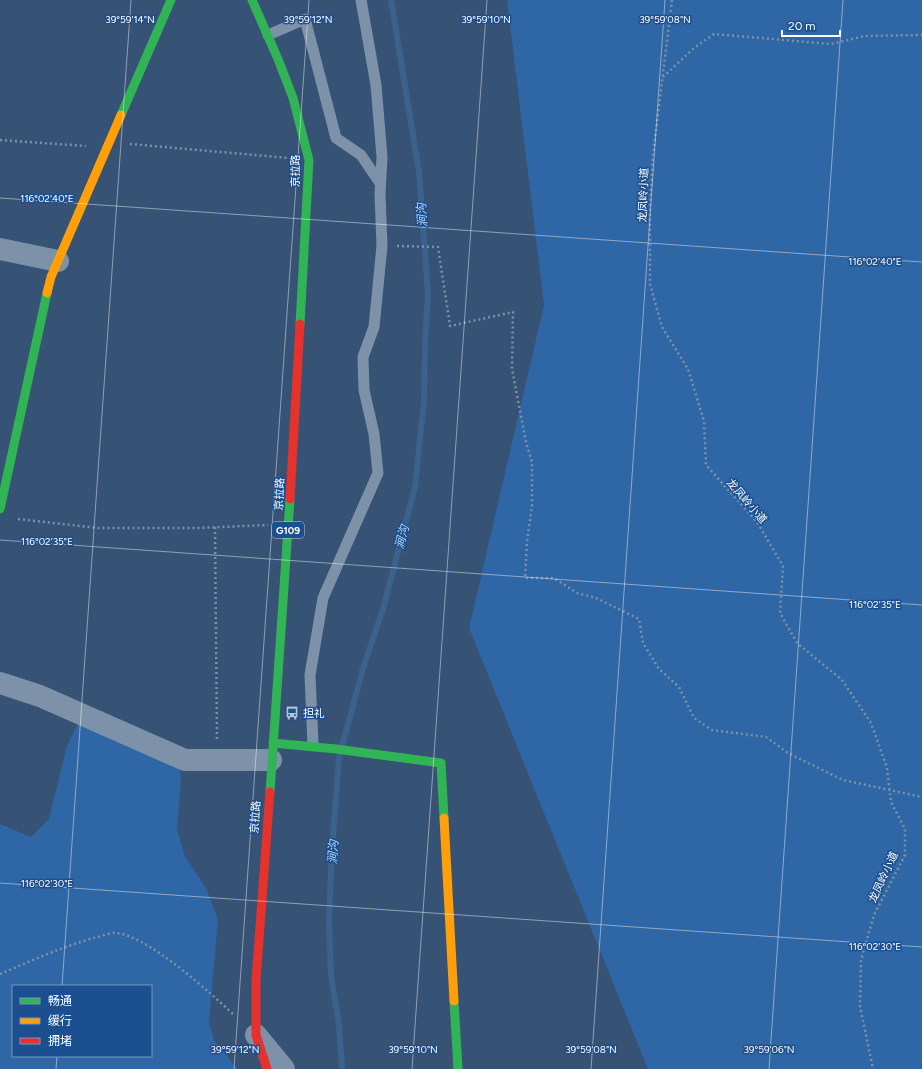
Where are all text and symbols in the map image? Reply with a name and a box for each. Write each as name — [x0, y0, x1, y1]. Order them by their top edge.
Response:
scale bar — [782, 12, 840, 38]
text: 39°59'14"N — [105, 13, 155, 26]
text: 39°59'12"N — [284, 13, 332, 26]
text: 39°59'10"N — [461, 13, 511, 26]
text: 39°59'08"N — [639, 13, 691, 26]
text: 20 m — [788, 19, 816, 33]
street label: 京拉路 — [289, 155, 302, 188]
street label: 龙凤岭小道 — [636, 167, 651, 223]
text: 116°02'40"E — [20, 192, 74, 205]
water label: 涧沟 — [414, 201, 430, 227]
text: 116°02'40"E — [848, 255, 902, 268]
street label: 龙凤岭小道 — [724, 476, 770, 526]
street label: 京拉路 — [272, 477, 287, 511]
road number: G109 — [272, 522, 304, 538]
water label: 涧沟 — [392, 522, 412, 550]
text: 116°02'35"E — [21, 535, 73, 548]
text: 116°02'35"E — [849, 598, 901, 611]
bus stop icon: 担礼 — [284, 705, 300, 721]
place label: 担礼 — [303, 707, 325, 720]
street label: 京拉路 — [248, 800, 263, 834]
water label: 涧沟 — [325, 838, 341, 864]
street label: 龙凤岭小道 — [866, 850, 901, 905]
text: 116°02'30"E — [21, 877, 73, 890]
text: 116°02'30"E — [849, 940, 901, 953]
legend — [12, 985, 152, 1057]
text: 畅通 — [48, 994, 72, 1008]
text: 缓行 — [48, 1014, 72, 1028]
text: 拥堵 — [48, 1034, 72, 1048]
text: 39°59'12"N — [211, 1043, 259, 1056]
text: 39°59'10"N — [388, 1043, 438, 1056]
text: 39°59'08"N — [565, 1043, 617, 1056]
text: 39°59'06"N — [743, 1043, 795, 1056]

